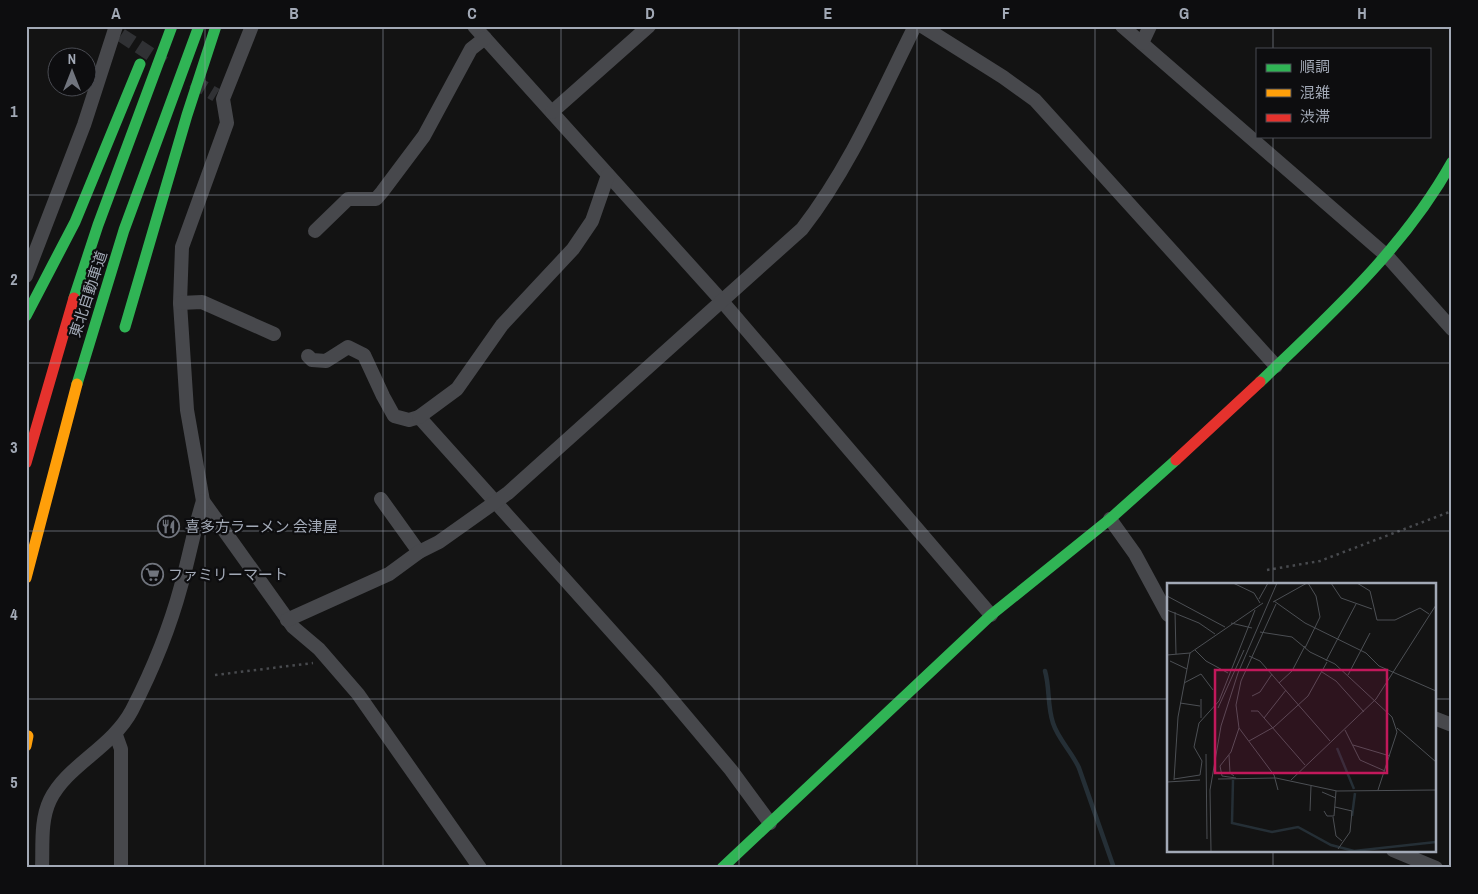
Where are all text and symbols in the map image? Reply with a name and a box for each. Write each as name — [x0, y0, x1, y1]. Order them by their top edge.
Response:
text: A — [111, 2, 121, 24]
text: B — [289, 2, 299, 24]
text: C — [467, 2, 477, 24]
text: D — [645, 2, 655, 24]
text: E — [824, 2, 833, 24]
text: F — [1002, 2, 1010, 24]
text: G — [1179, 2, 1189, 24]
text: H — [1357, 2, 1367, 24]
north arrow — [48, 48, 98, 98]
legend — [1256, 48, 1430, 138]
text: N — [68, 50, 76, 68]
text: 順調 — [1300, 56, 1330, 77]
text: 混雑 — [1300, 82, 1330, 103]
text: 1 — [10, 100, 18, 122]
text: 渋滞 — [1300, 106, 1330, 127]
street label: 東北自動車道 — [64, 248, 112, 340]
text: 2 — [10, 268, 18, 290]
text: 3 — [10, 436, 18, 458]
restaurant icon: 喜多方ラーメン 会津屋 — [157, 514, 181, 538]
place label: 喜多方ラーメン 会津屋 — [185, 516, 338, 537]
supermarket icon: ファミリーマート — [140, 562, 164, 586]
place label: ファミリーマート — [168, 564, 288, 585]
inset map — [1167, 583, 1436, 852]
text: 4 — [10, 603, 18, 625]
text: 5 — [10, 771, 18, 793]

